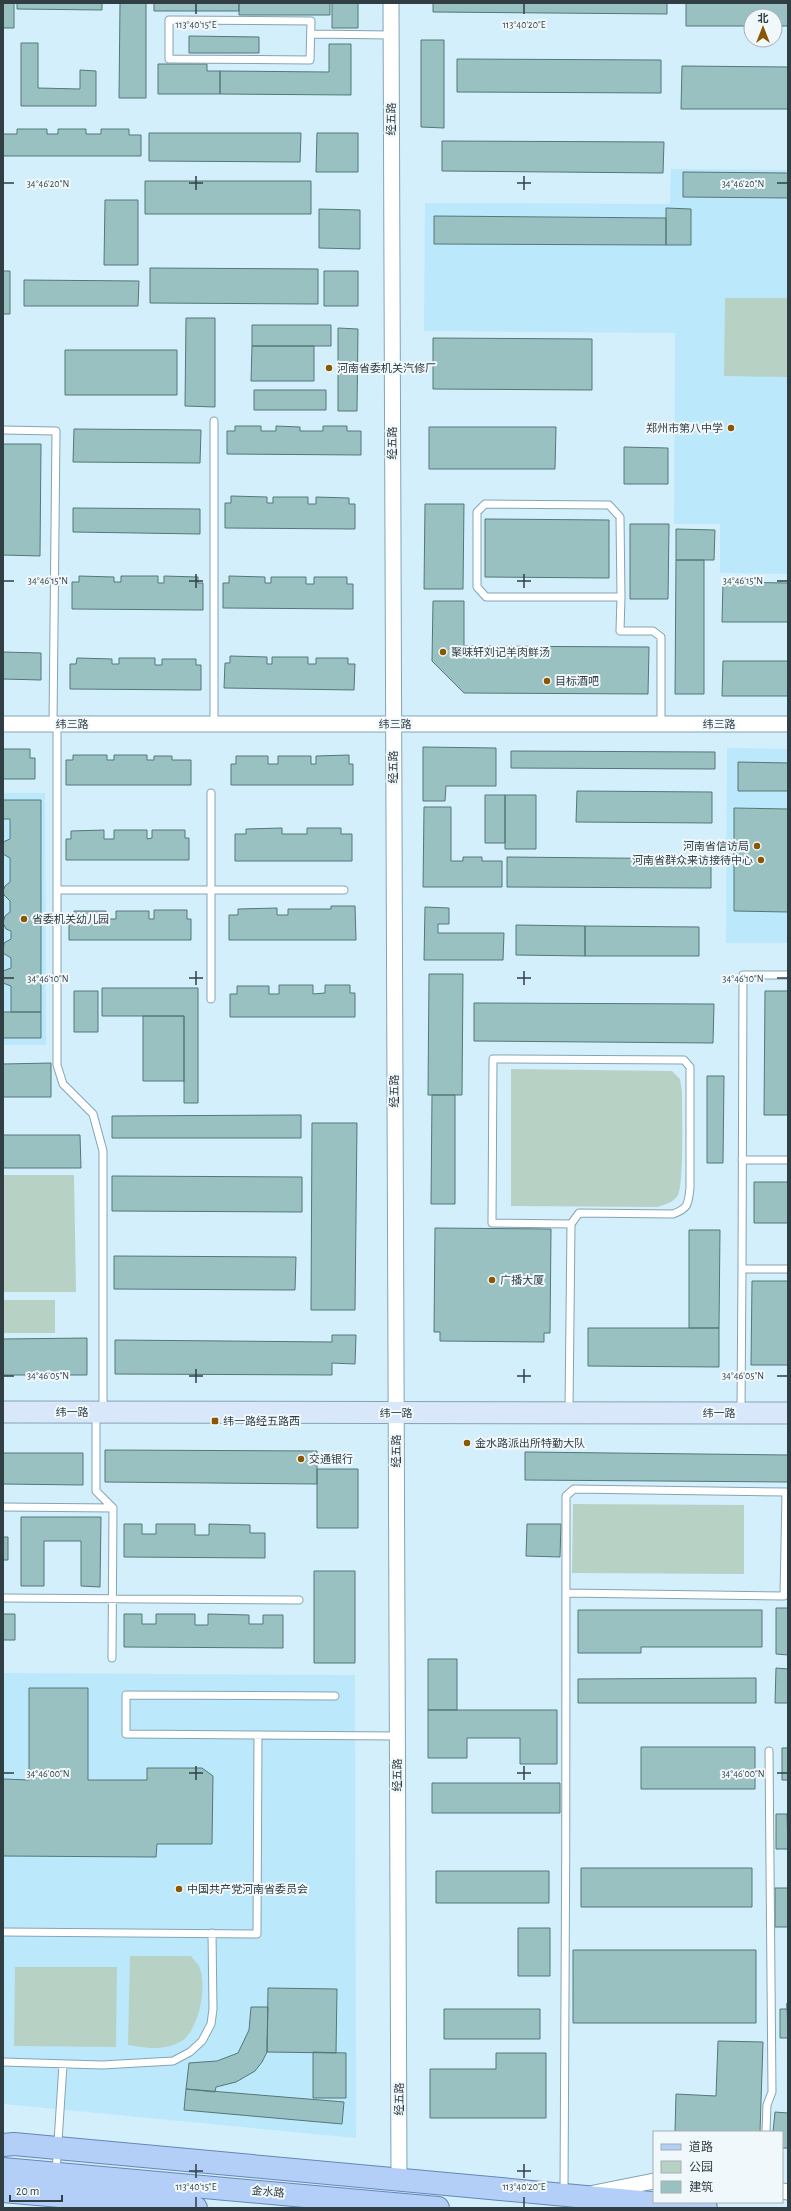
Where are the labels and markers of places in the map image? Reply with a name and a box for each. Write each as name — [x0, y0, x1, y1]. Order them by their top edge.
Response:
place label: 河南省委机关汽修厂 — [337, 362, 436, 374]
marker: 河南省委机关汽修厂 — [324, 363, 334, 373]
place label: 郑州市第八中学 — [646, 422, 723, 434]
marker: 郑州市第八中学 — [726, 423, 736, 433]
place label: 聚味轩刘记羊肉鲜汤 — [451, 646, 550, 658]
marker: 聚味轩刘记羊肉鲜汤 — [438, 647, 448, 657]
place label: 目标酒吧 — [555, 675, 599, 687]
marker: 目标酒吧 — [542, 676, 552, 686]
place label: 河南省信访局 — [683, 840, 749, 852]
marker: 河南省信访局 — [752, 841, 762, 851]
place label: 河南省群众来访接待中心 — [632, 854, 753, 866]
marker: 河南省群众来访接待中心 — [756, 855, 766, 865]
place label: 省委机关幼儿园 — [32, 913, 109, 925]
marker: 省委机关幼儿园 — [19, 914, 29, 924]
place label: 广播大厦 — [500, 1274, 544, 1286]
marker: 广播大厦 — [487, 1275, 497, 1285]
place label: 纬一路经五路西 — [223, 1415, 300, 1427]
marker: 纬一路经五路西 — [210, 1416, 220, 1426]
place label: 金水路派出所特勤大队 — [475, 1437, 585, 1449]
marker: 金水路派出所特勤大队 — [462, 1438, 472, 1448]
place label: 交通银行 — [309, 1453, 353, 1465]
marker: 交通银行 — [296, 1454, 306, 1464]
place label: 中国共产党河南省委员会 — [187, 1883, 308, 1895]
marker: 中国共产党河南省委员会 — [174, 1884, 184, 1894]

